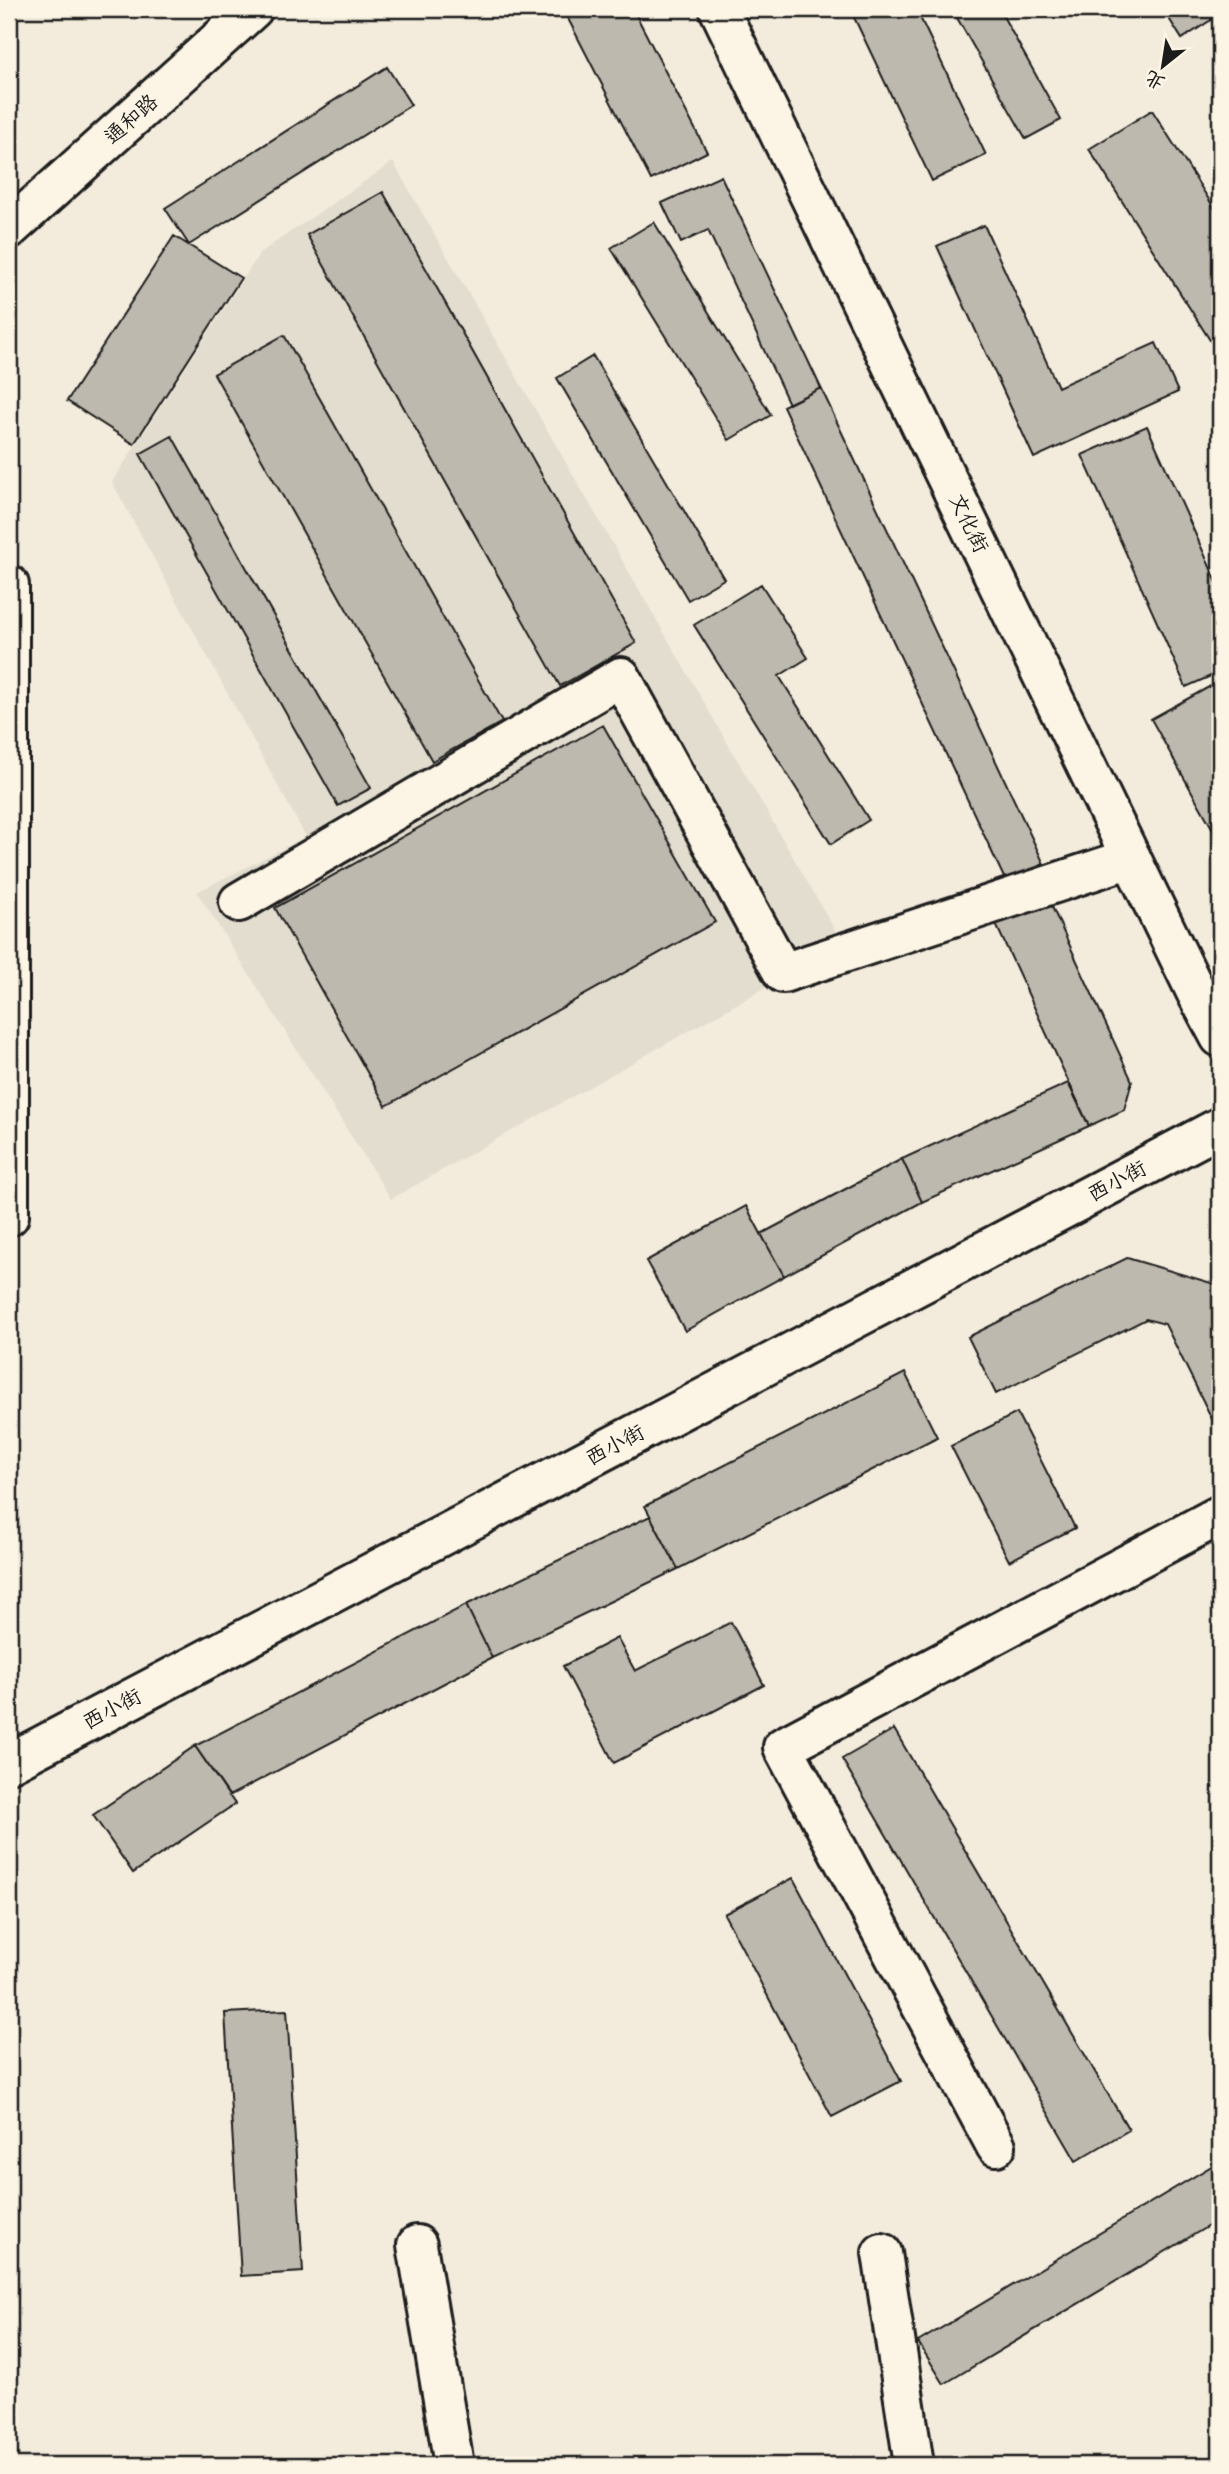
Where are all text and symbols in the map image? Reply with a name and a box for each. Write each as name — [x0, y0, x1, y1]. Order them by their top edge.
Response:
north arrow — [1128, 32, 1198, 102]
text: 北 — [1140, 66, 1169, 97]
street label: 通和路 — [98, 87, 162, 149]
street label: 文化街 — [944, 488, 996, 557]
street label: 西小街 — [1082, 1153, 1150, 1206]
street label: 西小街 — [580, 1417, 648, 1470]
street label: 西小街 — [77, 1681, 145, 1734]

